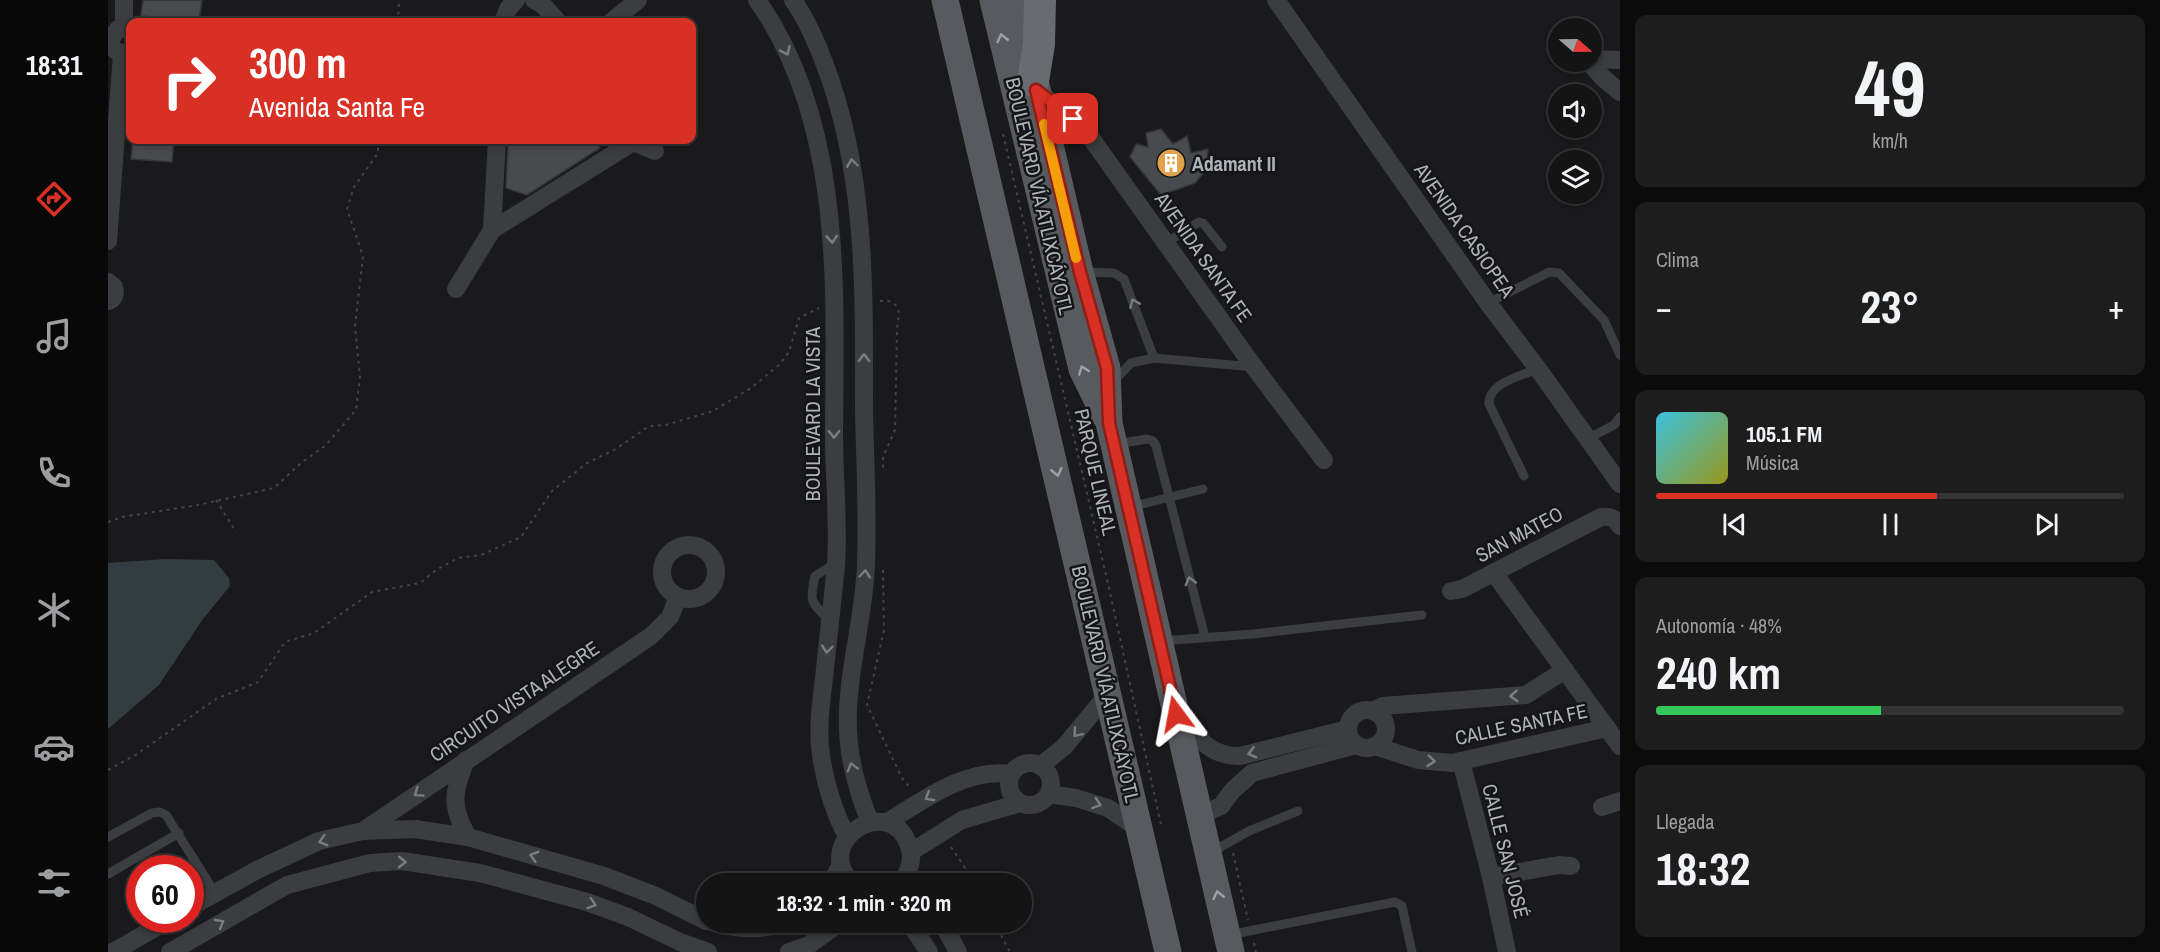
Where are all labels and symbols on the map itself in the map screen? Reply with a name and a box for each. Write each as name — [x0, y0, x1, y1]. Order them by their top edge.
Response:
north arrow — [1548, 18, 1602, 72]
one-way arrow — [997, 33, 1010, 43]
one-way arrow — [778, 44, 790, 55]
street label: BOULEVARD VÍA ATLIXCÁYOTL — [1000, 75, 1080, 317]
pin — [1047, 93, 1098, 144]
building icon: Adamant II — [1155, 147, 1187, 179]
place label: Adamant II — [1192, 150, 1276, 177]
street label: AVENIDA CASIOPEA — [1408, 157, 1521, 303]
one-way arrow — [847, 159, 859, 168]
street label: AVENIDA SANTA FE — [1149, 186, 1259, 327]
one-way arrow — [825, 234, 838, 244]
one-way arrow — [1129, 299, 1141, 310]
street label: BOULEVARD LA VISTA — [799, 327, 826, 501]
one-way arrow — [858, 353, 870, 362]
one-way arrow — [1078, 365, 1091, 376]
street label: PARQUE LINEAL — [1068, 406, 1124, 538]
one-way arrow — [828, 429, 840, 438]
one-way arrow — [1050, 467, 1063, 477]
street label: SAN MATEO — [1471, 500, 1567, 568]
street label: BOULEVARD VÍA ATLIXCÁYOTL — [1066, 563, 1146, 805]
one-way arrow — [858, 569, 871, 578]
one-way arrow — [1185, 576, 1197, 587]
street label: CIRCUITO VISTA ALEGRE — [424, 634, 604, 768]
one-way arrow — [821, 645, 834, 654]
position arrow — [1144, 682, 1208, 746]
one-way arrow — [1509, 689, 1518, 702]
street label: CALLE SANTA FE — [1452, 697, 1590, 751]
one-way arrow — [1073, 726, 1084, 737]
one-way arrow — [1247, 745, 1257, 758]
one-way arrow — [1427, 755, 1436, 767]
one-way arrow — [847, 762, 859, 773]
street label: CALLE SAN JOSÉ — [1476, 781, 1536, 921]
one-way arrow — [413, 786, 424, 797]
one-way arrow — [925, 790, 935, 802]
one-way arrow — [1091, 797, 1102, 810]
one-way arrow — [318, 834, 329, 846]
one-way arrow — [529, 851, 540, 863]
speed limit sign: 60 — [126, 855, 204, 933]
one-way arrow — [398, 856, 407, 868]
one-way arrow — [1212, 890, 1225, 900]
one-way arrow — [586, 897, 597, 910]
one-way arrow — [214, 919, 224, 930]

